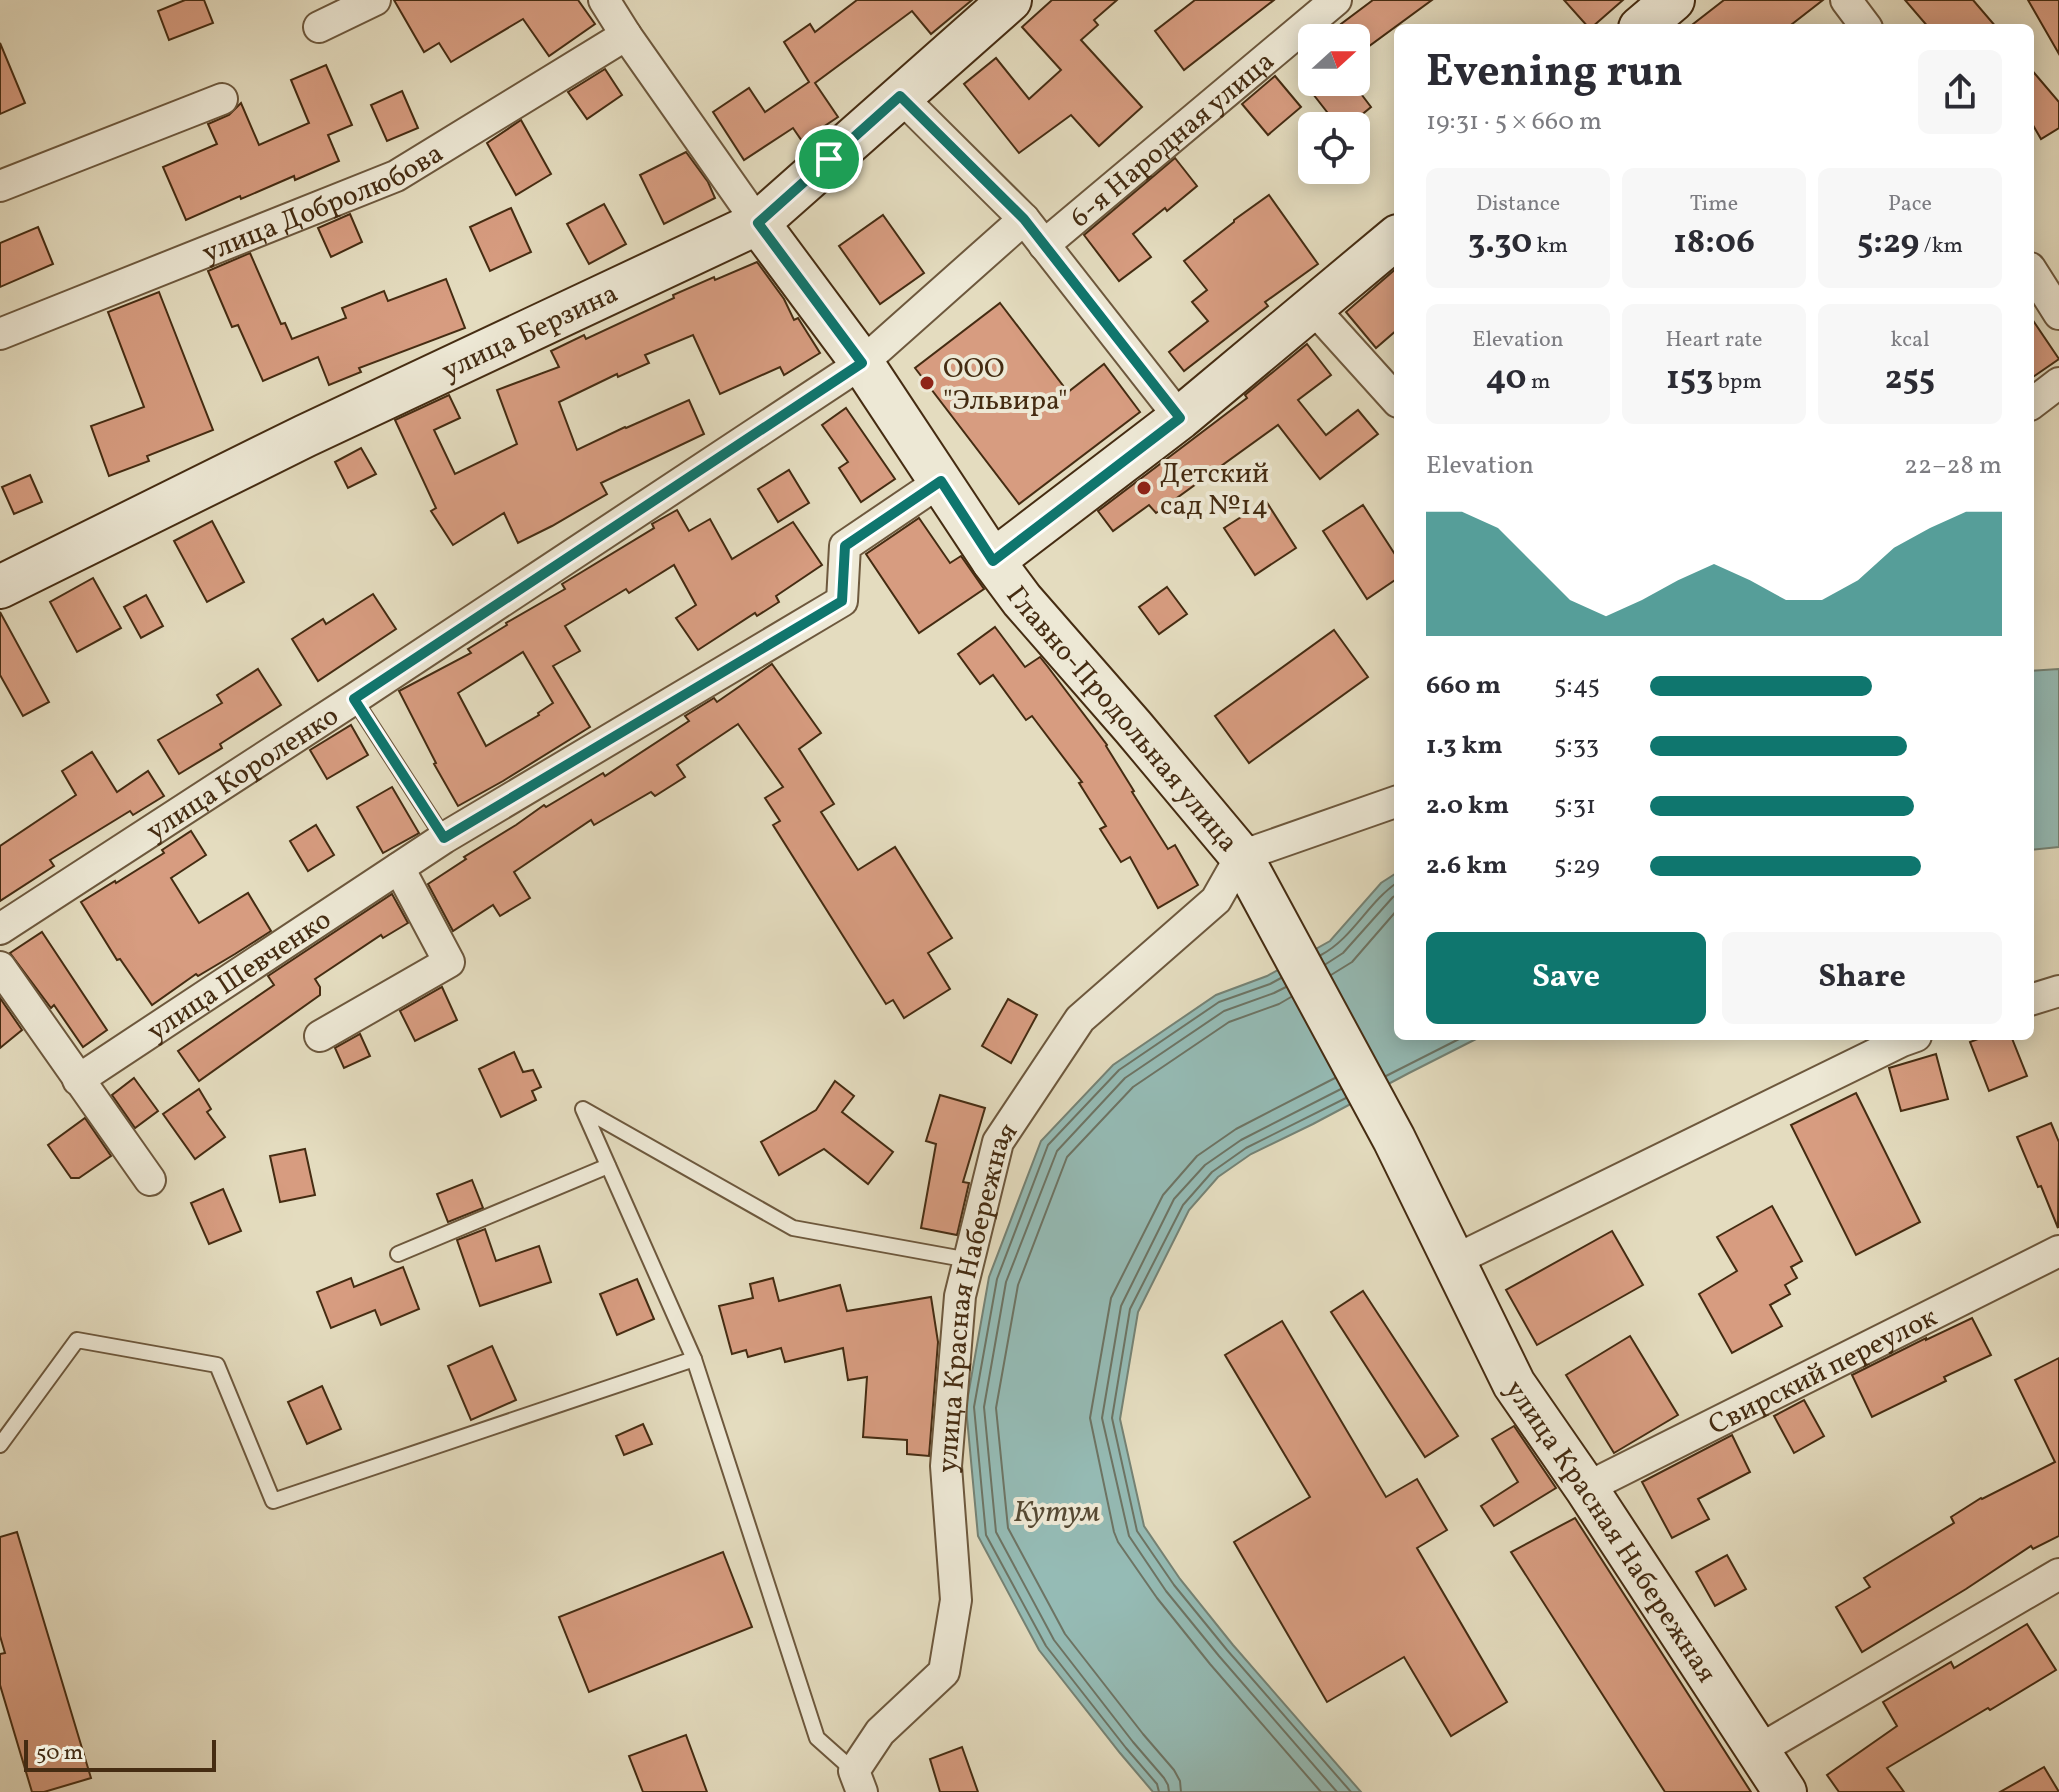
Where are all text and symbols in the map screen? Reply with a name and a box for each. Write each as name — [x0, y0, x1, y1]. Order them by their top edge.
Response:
north arrow — [1298, 24, 1370, 96]
map controls — [1298, 24, 1370, 184]
street label: 6-я Народная улица — [1062, 43, 1283, 238]
text: Evening run — [1426, 43, 1683, 104]
button: share — [1918, 50, 2002, 134]
text: 19:31 · 5 × 660 m — [1426, 104, 1602, 140]
button: locate — [1298, 112, 1370, 184]
pin — [795, 125, 863, 193]
street label: улица Добролюбова — [197, 135, 451, 273]
icon: arrive — [807, 137, 851, 181]
text: Distance — [1476, 189, 1560, 220]
text: Time — [1690, 189, 1738, 220]
text: Pace — [1888, 189, 1932, 220]
text: 3.30 — [1468, 220, 1532, 267]
text: 18:06 — [1673, 220, 1755, 267]
text: 5:29 — [1857, 220, 1919, 267]
text: km — [1532, 231, 1568, 262]
text: /km — [1919, 231, 1963, 262]
street label: улица Берзина — [436, 275, 625, 391]
text: Elevation — [1472, 325, 1564, 356]
text: Heart rate — [1665, 325, 1763, 356]
text: kcal — [1890, 325, 1930, 356]
place label: ООО "Эльвира" — [943, 350, 1068, 421]
text: 40 — [1486, 356, 1527, 403]
text: 153 — [1666, 356, 1713, 403]
text: 255 — [1885, 356, 1935, 403]
text: m — [1527, 367, 1550, 398]
text: bpm — [1713, 367, 1762, 398]
marker: ООО "Эльвира" — [918, 374, 936, 392]
text: Elevation — [1426, 448, 1534, 484]
text: 22–28 m — [1904, 448, 2002, 484]
place label: Детский сад №14 — [1160, 455, 1269, 526]
marker: Детский сад №14 — [1135, 479, 1153, 497]
street label: Главно-Продольная улица — [996, 578, 1247, 861]
text: 660 m — [1426, 668, 1501, 704]
text: 5:45 — [1554, 668, 1600, 704]
street label: улица Короленко — [139, 697, 347, 851]
text: 1.3 km — [1426, 728, 1503, 764]
text: 5:33 — [1554, 728, 1599, 764]
text: 2.0 km — [1426, 788, 1509, 824]
text: 5:31 — [1554, 788, 1596, 824]
text: 2.6 km — [1426, 848, 1507, 884]
text: 5:29 — [1554, 848, 1600, 884]
street label: улица Шевченко — [140, 901, 339, 1051]
button: Save — [1426, 932, 1706, 1024]
button: Share — [1722, 932, 2002, 1024]
street label: улица Красная Набережная — [929, 1115, 1028, 1475]
street label: Свирский переулок — [1702, 1298, 1944, 1446]
street label: улица Красная Набережная — [1495, 1373, 1725, 1691]
water label: Кутум — [1013, 1492, 1101, 1534]
scale bar — [24, 1736, 216, 1772]
text: 50 m — [36, 1738, 83, 1769]

